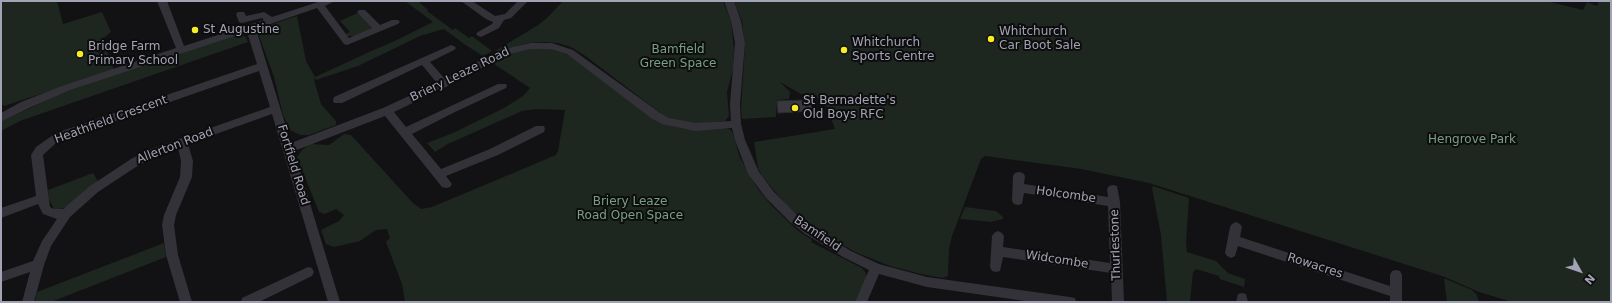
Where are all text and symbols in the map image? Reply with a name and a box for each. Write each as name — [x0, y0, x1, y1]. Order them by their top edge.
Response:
place label: St Augustine — [203, 23, 279, 37]
marker: St Augustine — [190, 25, 200, 35]
place label: Whitchurch Car Boot Sale — [999, 25, 1081, 53]
marker: Whitchurch Car Boot Sale — [986, 34, 996, 44]
place label: Whitchurch Sports Centre — [852, 36, 934, 64]
place label: Bridge Farm Primary School — [88, 40, 178, 68]
park label: Bamfield Green Space — [640, 43, 716, 71]
street label: Briery Leaze Road — [408, 45, 512, 105]
marker: Whitchurch Sports Centre — [839, 45, 849, 55]
marker: Bridge Farm Primary School — [75, 49, 85, 59]
street label: Heathfield Crescent — [53, 93, 169, 147]
place label: St Bernadette's Old Boys RFC — [803, 94, 896, 122]
marker: St Bernadette's Old Boys RFC — [790, 103, 800, 113]
street label: Fortfield Road — [274, 123, 312, 207]
street label: Allerton Road — [135, 125, 215, 167]
park label: Hengrove Park — [1428, 133, 1516, 147]
street label: Holcombe — [1035, 184, 1097, 206]
park label: Briery Leaze Road Open Space — [577, 195, 683, 223]
street label: Thurlestone — [1108, 209, 1124, 281]
street label: Bamfield — [791, 213, 843, 255]
street label: Widcombe — [1025, 248, 1089, 272]
street label: Rowacres — [1286, 250, 1344, 282]
north arrow — [1560, 251, 1600, 291]
text: N — [1582, 271, 1598, 287]

